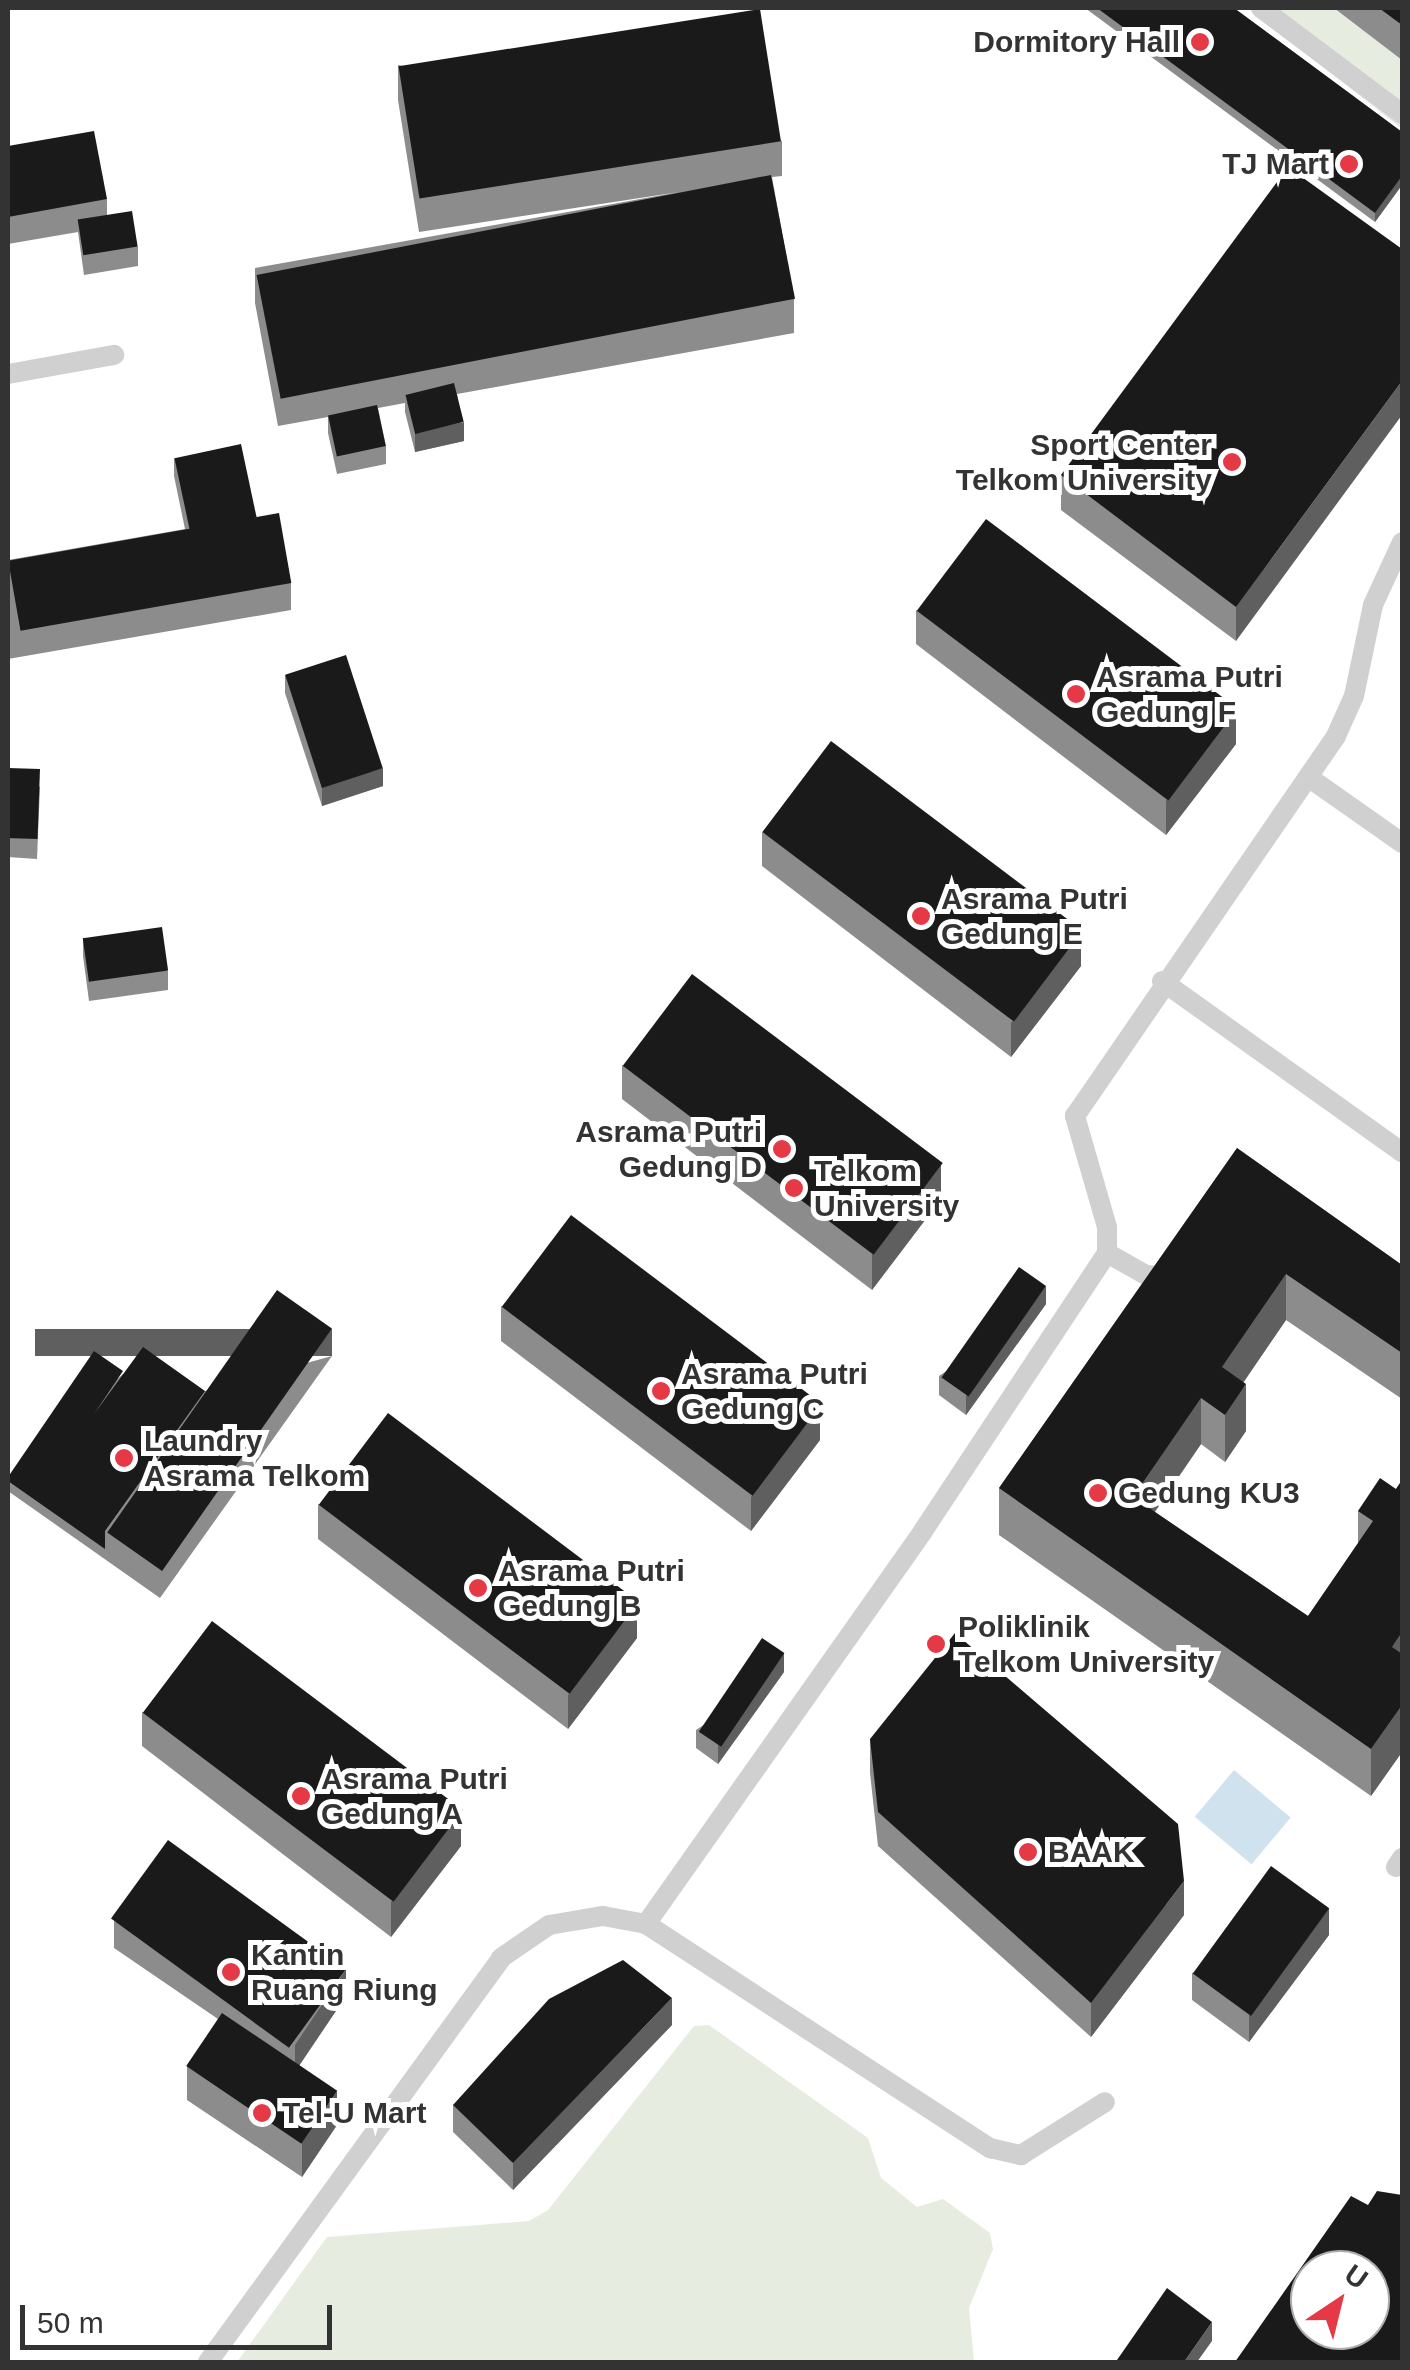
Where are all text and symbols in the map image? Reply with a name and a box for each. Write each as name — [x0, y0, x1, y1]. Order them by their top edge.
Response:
place label: Dormitory Hall — [973, 24, 1180, 60]
marker: Dormitory Hall — [1189, 31, 1211, 53]
place label: TJ Mart — [1222, 146, 1329, 182]
marker: TJ Mart — [1338, 153, 1360, 175]
place label: Sport Center Telkom University — [956, 427, 1212, 498]
marker: Sport Center Telkom University — [1221, 451, 1243, 473]
place label: Asrama Putri Gedung F — [1096, 659, 1283, 730]
marker: Asrama Putri Gedung F — [1065, 683, 1087, 705]
place label: Asrama Putri Gedung E — [941, 881, 1128, 952]
marker: Asrama Putri Gedung E — [910, 905, 932, 927]
place label: Asrama Putri Gedung D — [575, 1114, 762, 1184]
marker: Asrama Putri Gedung D — [771, 1138, 793, 1160]
place label: Telkom University — [814, 1153, 959, 1224]
marker: Telkom University — [783, 1177, 805, 1199]
place label: Asrama Putri Gedung C — [681, 1356, 868, 1426]
marker: Asrama Putri Gedung C — [650, 1380, 672, 1402]
place label: Laundry Asrama Telkom — [144, 1423, 365, 1494]
marker: Laundry Asrama Telkom — [113, 1447, 135, 1469]
place label: Gedung KU3 — [1118, 1475, 1300, 1511]
marker: Gedung KU3 — [1087, 1482, 1109, 1504]
place label: Asrama Putri Gedung B — [498, 1553, 685, 1624]
marker: Asrama Putri Gedung B — [467, 1577, 489, 1599]
place label: Poliklinik Telkom University — [958, 1609, 1214, 1680]
marker: Poliklinik Telkom University — [923, 1631, 949, 1657]
place label: Asrama Putri Gedung A — [321, 1761, 508, 1832]
marker: Asrama Putri Gedung A — [290, 1785, 312, 1807]
place label: BAAK — [1048, 1834, 1135, 1870]
marker: BAAK — [1017, 1841, 1039, 1863]
place label: Kantin Ruang Riung — [251, 1937, 438, 2008]
marker: Kantin Ruang Riung — [220, 1961, 242, 1983]
place label: Tel-U Mart — [282, 2095, 426, 2131]
marker: Tel-U Mart — [251, 2102, 273, 2124]
north arrow — [1290, 2250, 1390, 2350]
text: U — [1339, 2258, 1374, 2295]
scale bar — [25, 2285, 338, 2347]
text: 50 m — [37, 2306, 104, 2339]

